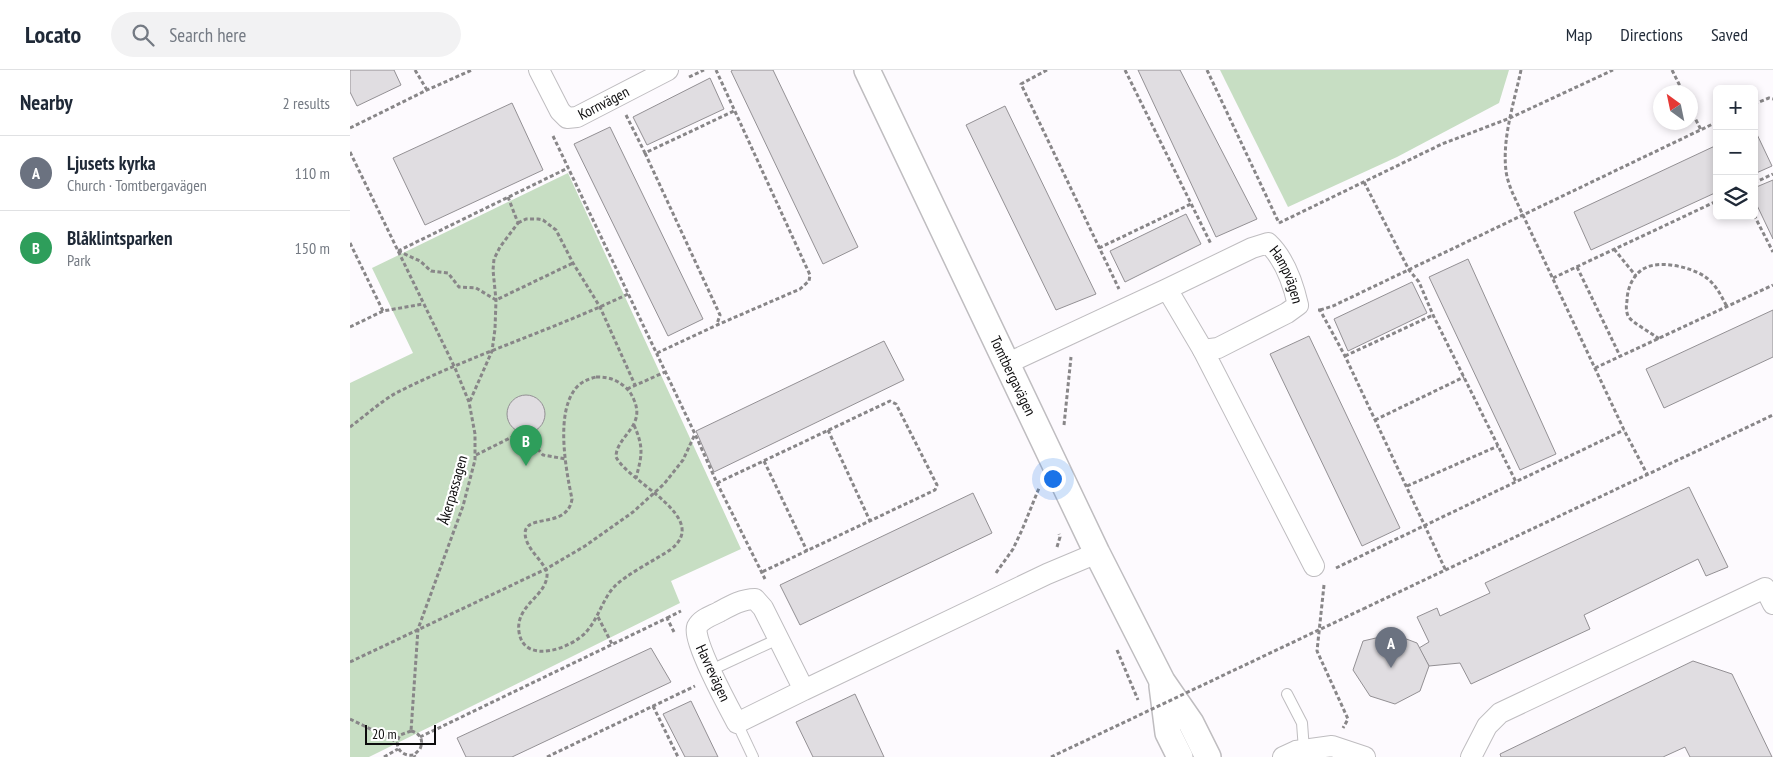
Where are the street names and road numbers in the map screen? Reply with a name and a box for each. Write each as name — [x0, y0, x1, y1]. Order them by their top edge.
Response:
street label: Kornvägen — [575, 82, 632, 124]
street label: Hampvägen — [1266, 241, 1307, 305]
street label: Tomtbergavägen — [986, 333, 1040, 419]
street label: Åkerpassagen — [434, 453, 471, 527]
street label: Havrevägen — [692, 641, 735, 704]

